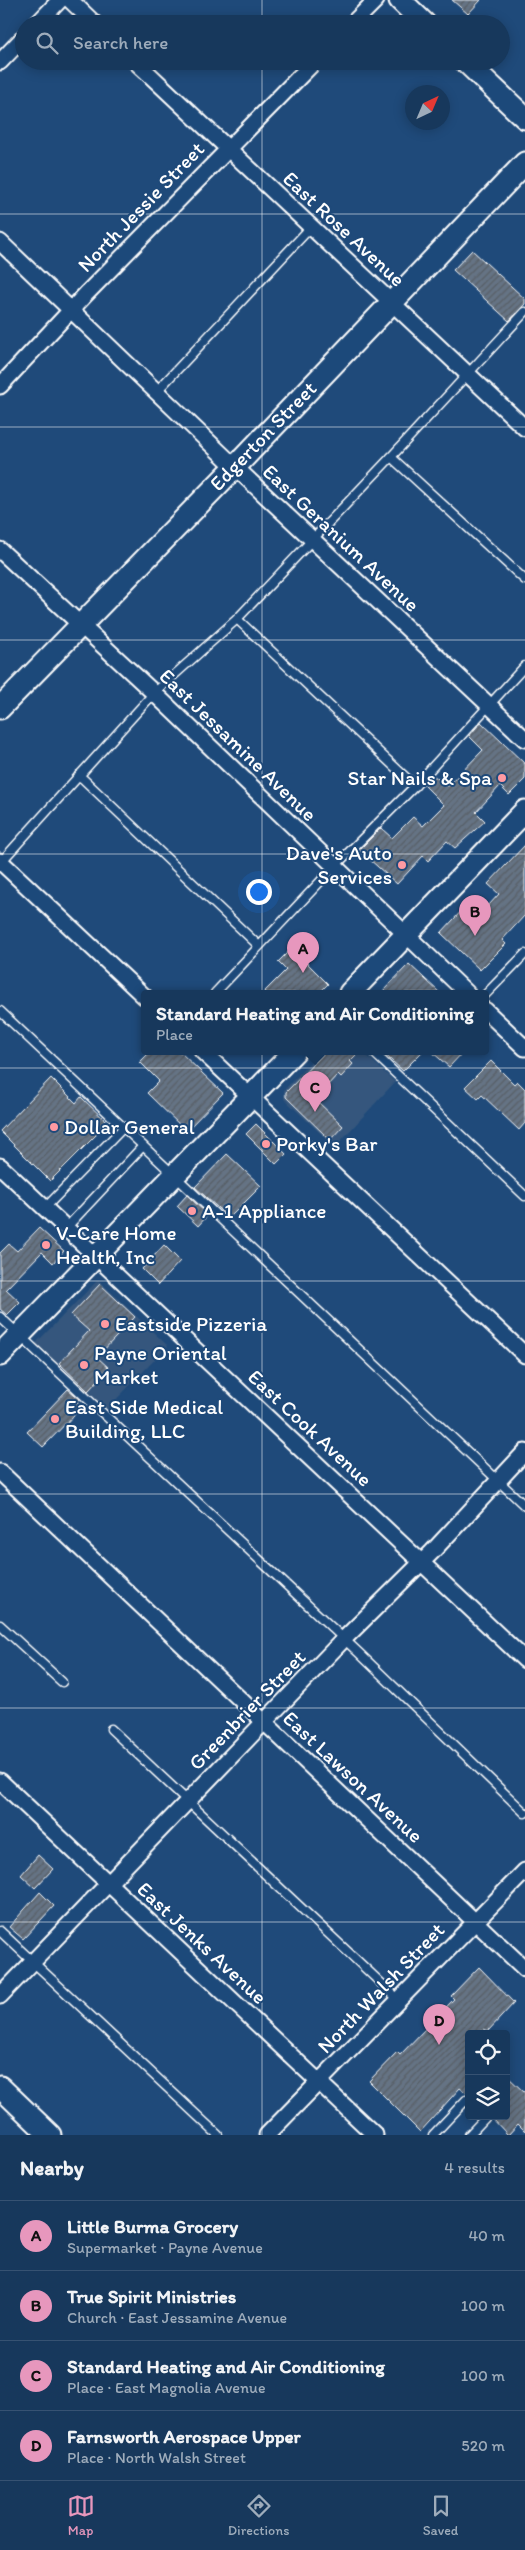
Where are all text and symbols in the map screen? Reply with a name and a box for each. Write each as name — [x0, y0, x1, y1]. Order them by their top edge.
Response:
search box — [15, 15, 510, 70]
icon: search — [33, 29, 61, 57]
text: Search here — [73, 31, 168, 54]
north arrow — [405, 85, 450, 130]
street label: North Jessie Street — [72, 136, 209, 277]
street label: East Rose Avenue — [278, 166, 411, 292]
street label: Edgerton Street — [204, 376, 321, 496]
street label: East Geranium Avenue — [258, 459, 425, 617]
street label: East Jessamine Avenue — [154, 663, 322, 826]
place label: Star Nails & Spa — [347, 765, 492, 790]
marker: Star Nails & Spa — [496, 772, 508, 784]
place label: Dave's Auto Services — [286, 840, 392, 889]
marker: Dave's Auto Services — [396, 859, 408, 871]
your location — [246, 879, 272, 905]
pin: B — [459, 895, 491, 936]
pin: A — [287, 932, 319, 973]
popup — [141, 990, 489, 1055]
text: Standard Heating and Air Conditioning — [156, 1002, 474, 1025]
text: Place — [156, 1025, 193, 1044]
pin: C — [299, 1071, 331, 1112]
place label: Dollar General — [64, 1114, 195, 1139]
marker: Dollar General — [48, 1121, 60, 1133]
place label: Porky's Bar — [276, 1131, 378, 1156]
marker: Porky's Bar — [260, 1138, 272, 1150]
place label: A-1 Appliance — [202, 1198, 326, 1223]
marker: A-1 Appliance — [186, 1205, 198, 1217]
place label: V-Care Home Health, Inc — [56, 1220, 176, 1269]
marker: V-Care Home Health, Inc — [40, 1239, 52, 1251]
place label: Eastside Pizzeria — [115, 1311, 267, 1336]
marker: Eastside Pizzeria — [99, 1318, 111, 1330]
place label: Payne Oriental Market — [94, 1340, 227, 1389]
marker: Payne Oriental Market — [78, 1359, 90, 1371]
street label: East Cook Avenue — [243, 1364, 378, 1492]
place label: East Side Medical Building, LLC — [65, 1394, 223, 1443]
marker: East Side Medical Building, LLC — [49, 1413, 61, 1425]
street label: Greenbrier Street — [183, 1644, 310, 1775]
street label: East Lawson Avenue — [278, 1705, 429, 1848]
street label: East Jenks Avenue — [132, 1876, 272, 2009]
street label: North Walsh Street — [312, 1917, 449, 2058]
pin: D — [423, 2004, 455, 2045]
map controls — [465, 2030, 510, 2120]
button: locate — [465, 2030, 510, 2075]
button: layers — [465, 2075, 510, 2120]
text: Nearby — [20, 2155, 84, 2180]
text: 4 results — [444, 2158, 505, 2177]
text: Little Burma Grocery — [67, 2215, 238, 2238]
text: A — [31, 2226, 41, 2245]
text: 40 m — [468, 2226, 505, 2245]
text: Supermarket · Payne Avenue — [67, 2238, 263, 2257]
text: True Spirit Ministries — [67, 2285, 236, 2308]
text: B — [31, 2296, 41, 2315]
text: 100 m — [461, 2296, 505, 2315]
text: Church · East Jessamine Avenue — [67, 2308, 287, 2327]
text: Standard Heating and Air Conditioning — [67, 2355, 385, 2378]
text: C — [31, 2366, 41, 2385]
text: 100 m — [461, 2366, 505, 2385]
text: Place · East Magnolia Avenue — [67, 2378, 266, 2397]
text: Farnsworth Aerospace Upper — [67, 2425, 301, 2448]
text: D — [31, 2436, 41, 2455]
text: 520 m — [461, 2436, 505, 2455]
text: Place · North Walsh Street — [67, 2448, 246, 2467]
tab: Map — [67, 2492, 95, 2539]
tab: Directions — [228, 2492, 289, 2539]
tab: Saved — [423, 2492, 458, 2539]

